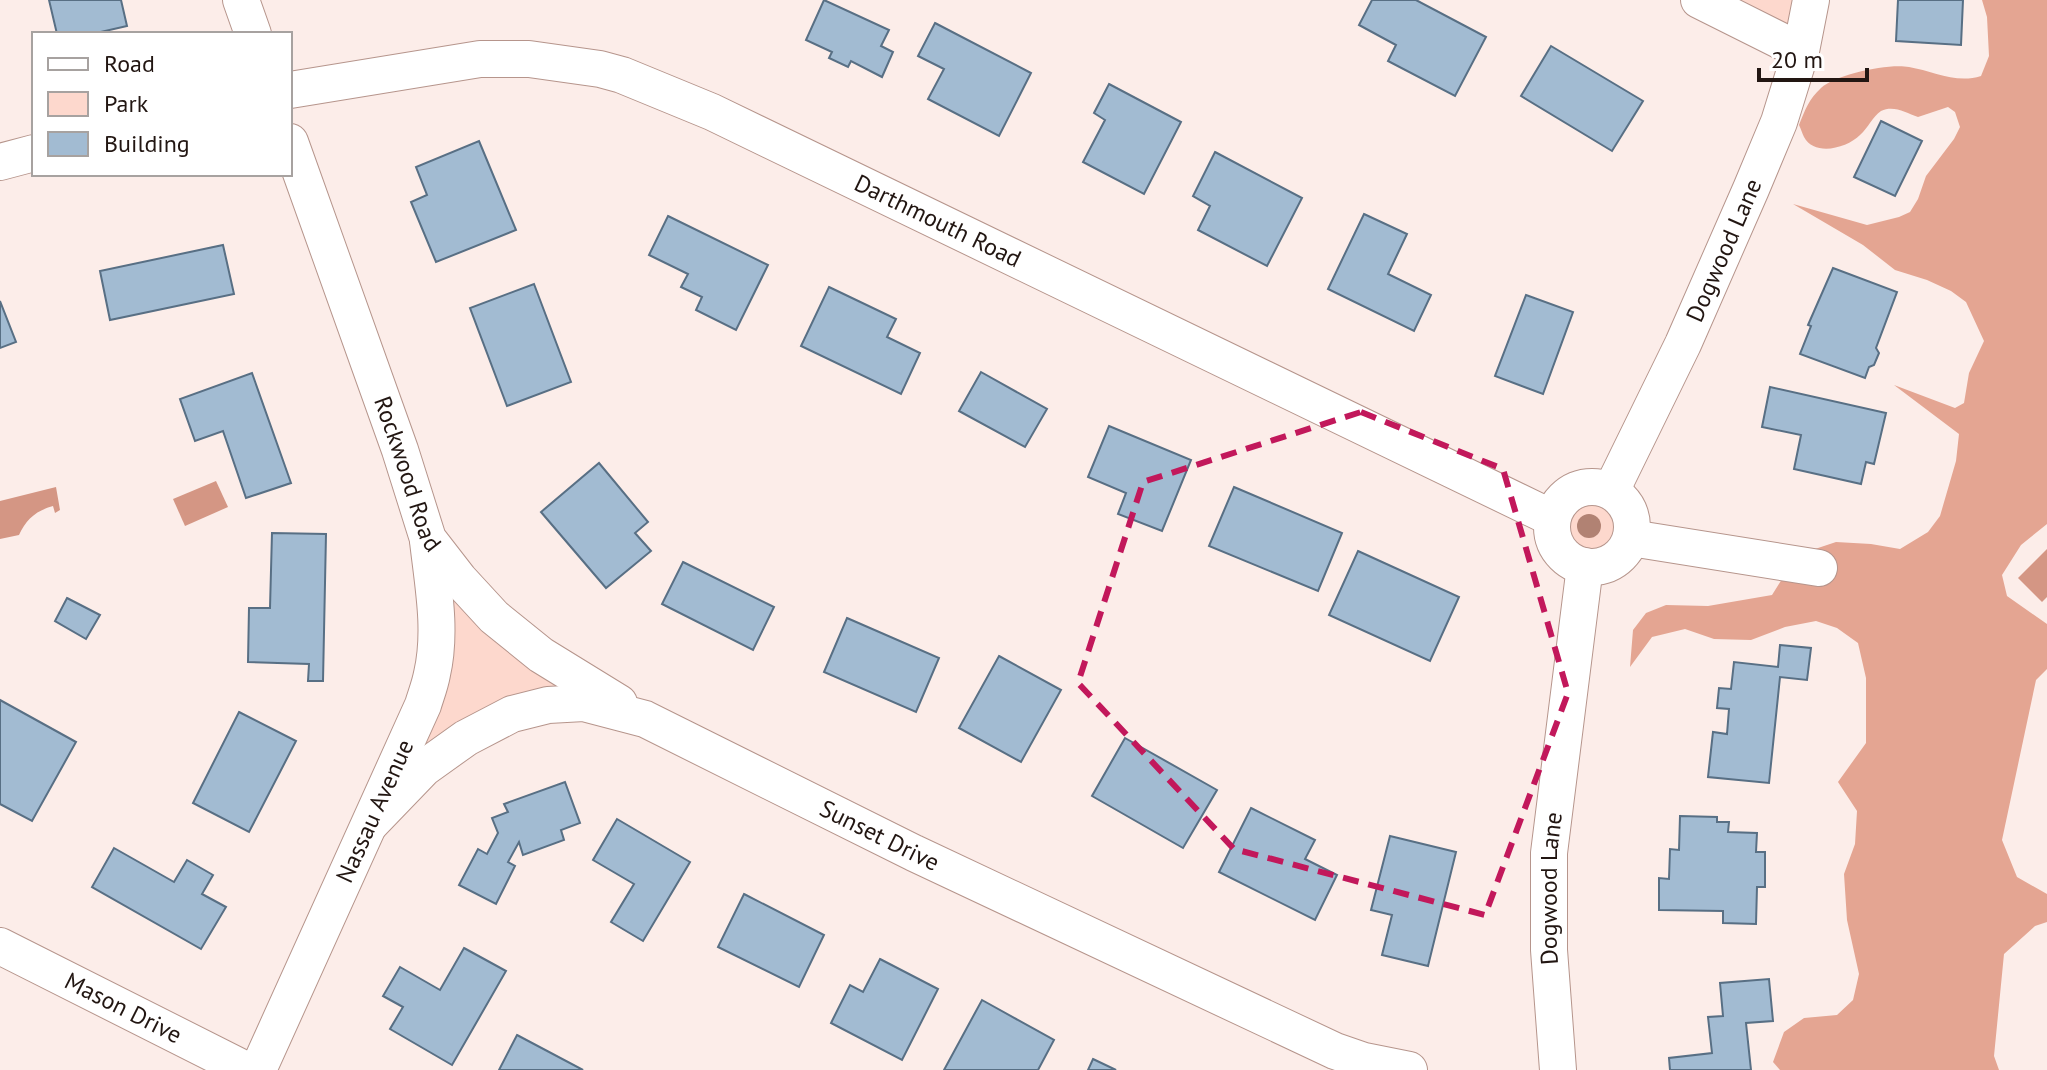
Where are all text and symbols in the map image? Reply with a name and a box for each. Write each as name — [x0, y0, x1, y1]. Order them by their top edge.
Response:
legend — [32, 32, 292, 176]
scale bar — [1759, 32, 1867, 82]
text: 20 m — [1771, 44, 1823, 75]
text: Road — [104, 48, 155, 79]
text: Park — [104, 88, 149, 119]
text: Building — [104, 128, 190, 159]
street label: Darthmouth Road — [849, 167, 1026, 274]
street label: Dogwood Lane — [1679, 174, 1769, 326]
street label: Rockwood Road — [367, 392, 448, 558]
street label: Nassau Avenue — [329, 735, 420, 887]
street label: Sunset Drive — [815, 793, 944, 878]
street label: Dogwood Lane — [1533, 810, 1569, 966]
street label: Mason Drive — [60, 965, 187, 1050]

